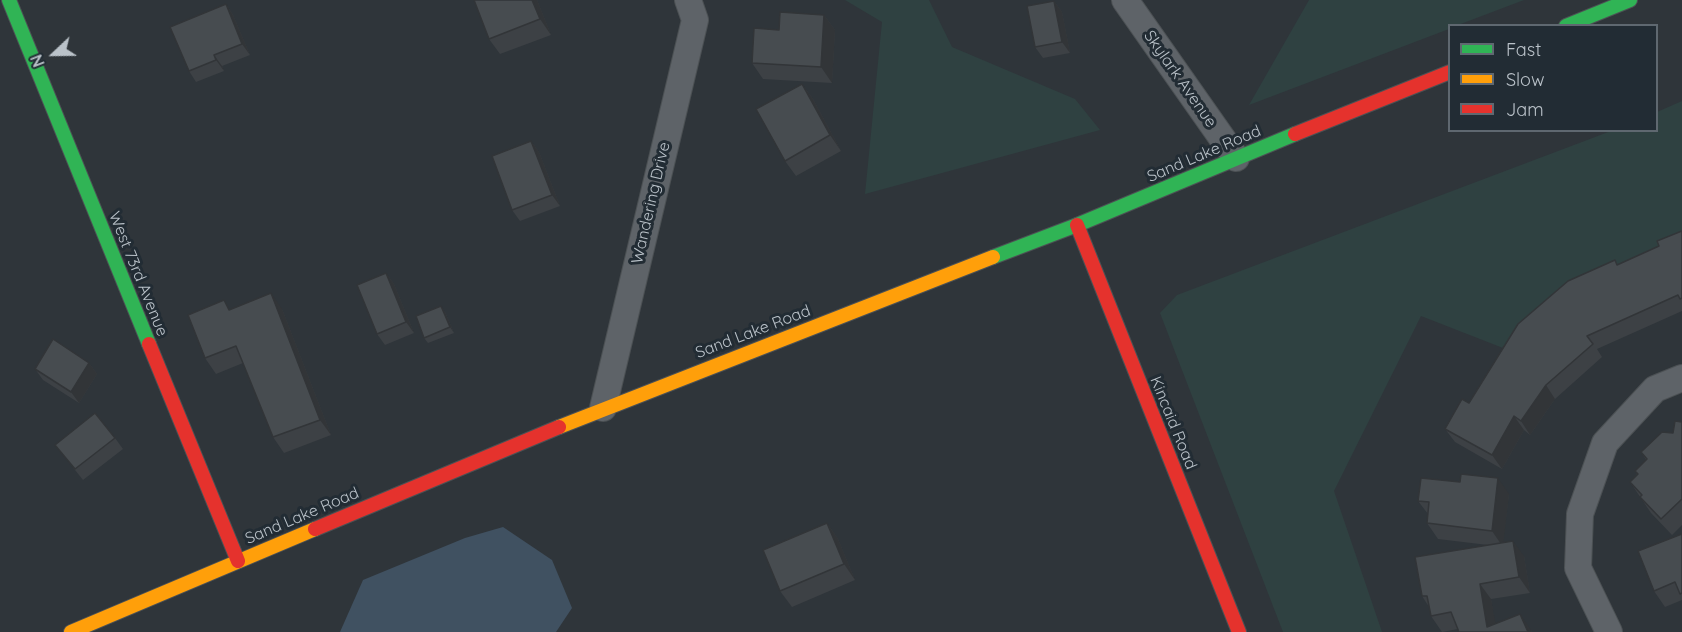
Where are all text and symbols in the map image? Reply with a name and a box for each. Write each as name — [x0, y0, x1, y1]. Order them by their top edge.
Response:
north arrow — [24, 24, 84, 84]
legend — [1448, 24, 1658, 132]
street label: Skylark Avenue — [1139, 27, 1221, 131]
text: Fast — [1506, 38, 1541, 61]
text: N — [26, 52, 49, 70]
text: Slow — [1506, 68, 1544, 91]
text: Jam — [1506, 98, 1544, 121]
street label: Sand Lake Road — [1144, 121, 1264, 187]
street label: Wandering Drive — [628, 140, 674, 266]
street label: West 73rd Avenue — [104, 209, 172, 339]
street label: Sand Lake Road — [693, 301, 813, 363]
street label: Kincaid Road — [1146, 374, 1200, 472]
street label: Sand Lake Road — [242, 483, 362, 549]

